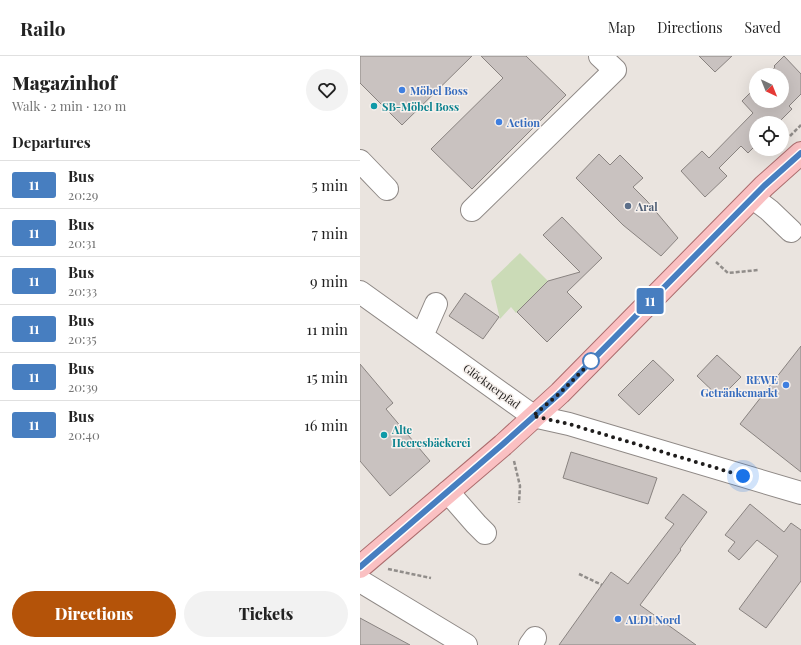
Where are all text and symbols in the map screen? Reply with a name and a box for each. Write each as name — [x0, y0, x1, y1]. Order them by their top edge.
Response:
text: Railo — [20, 15, 65, 41]
text: Map — [608, 18, 635, 37]
text: Directions — [657, 18, 723, 37]
text: Saved — [745, 18, 781, 37]
north arrow — [749, 68, 789, 108]
map controls — [749, 68, 789, 156]
text: Magazinhof — [12, 69, 116, 95]
button: heart — [306, 69, 348, 111]
place label: Möbel Boss — [410, 83, 468, 98]
marker: Möbel Boss — [397, 85, 407, 95]
text: Walk · 2 min · 120 m — [12, 97, 126, 114]
place label: SB-Möbel Boss — [382, 99, 459, 114]
marker: SB-Möbel Boss — [369, 101, 379, 111]
place label: Action — [506, 115, 540, 130]
button: locate — [749, 116, 789, 156]
marker: Action — [494, 117, 504, 127]
text: Departures — [12, 132, 91, 152]
text: Bus — [68, 166, 94, 186]
text: 11 — [29, 175, 39, 194]
text: 5 min — [312, 175, 348, 195]
text: 20:29 — [68, 186, 98, 203]
place label: Aral — [635, 199, 658, 214]
marker: Aral — [623, 201, 633, 211]
text: Bus — [68, 214, 94, 234]
text: 11 — [29, 223, 39, 242]
text: 7 min — [312, 223, 348, 243]
text: 20:31 — [68, 234, 96, 251]
text: Bus — [68, 262, 94, 282]
text: 11 — [29, 271, 39, 290]
text: 9 min — [310, 271, 348, 291]
text: 20:33 — [68, 282, 97, 299]
line badge: 11 — [632, 288, 668, 314]
text: 11 — [645, 291, 655, 310]
text: Bus — [68, 310, 94, 330]
text: 11 — [29, 319, 39, 338]
text: 11 min — [306, 319, 348, 339]
text: 20:35 — [68, 330, 97, 347]
unlabelled marker — [582, 352, 600, 370]
text: Bus — [68, 358, 94, 378]
street label: Glöcknerpfad — [460, 360, 524, 412]
text: 11 — [29, 367, 39, 386]
text: 15 min — [306, 367, 348, 387]
place label: REWE Getränkemarkt — [700, 372, 778, 400]
text: 20:39 — [68, 378, 98, 395]
marker: REWE Getränkemarkt — [781, 380, 791, 390]
text: Bus — [68, 406, 94, 426]
text: 11 — [29, 415, 39, 434]
text: 16 min — [304, 415, 348, 435]
place label: Alte Heeresbäckerei — [391, 422, 471, 450]
text: 20:40 — [68, 426, 100, 443]
marker: Alte Heeresbäckerei — [379, 430, 389, 440]
your location — [733, 466, 753, 486]
button: Directions — [12, 591, 176, 637]
button: Tickets — [184, 591, 348, 637]
place label: ALDI Nord — [625, 612, 681, 627]
marker: ALDI Nord — [613, 614, 623, 624]

